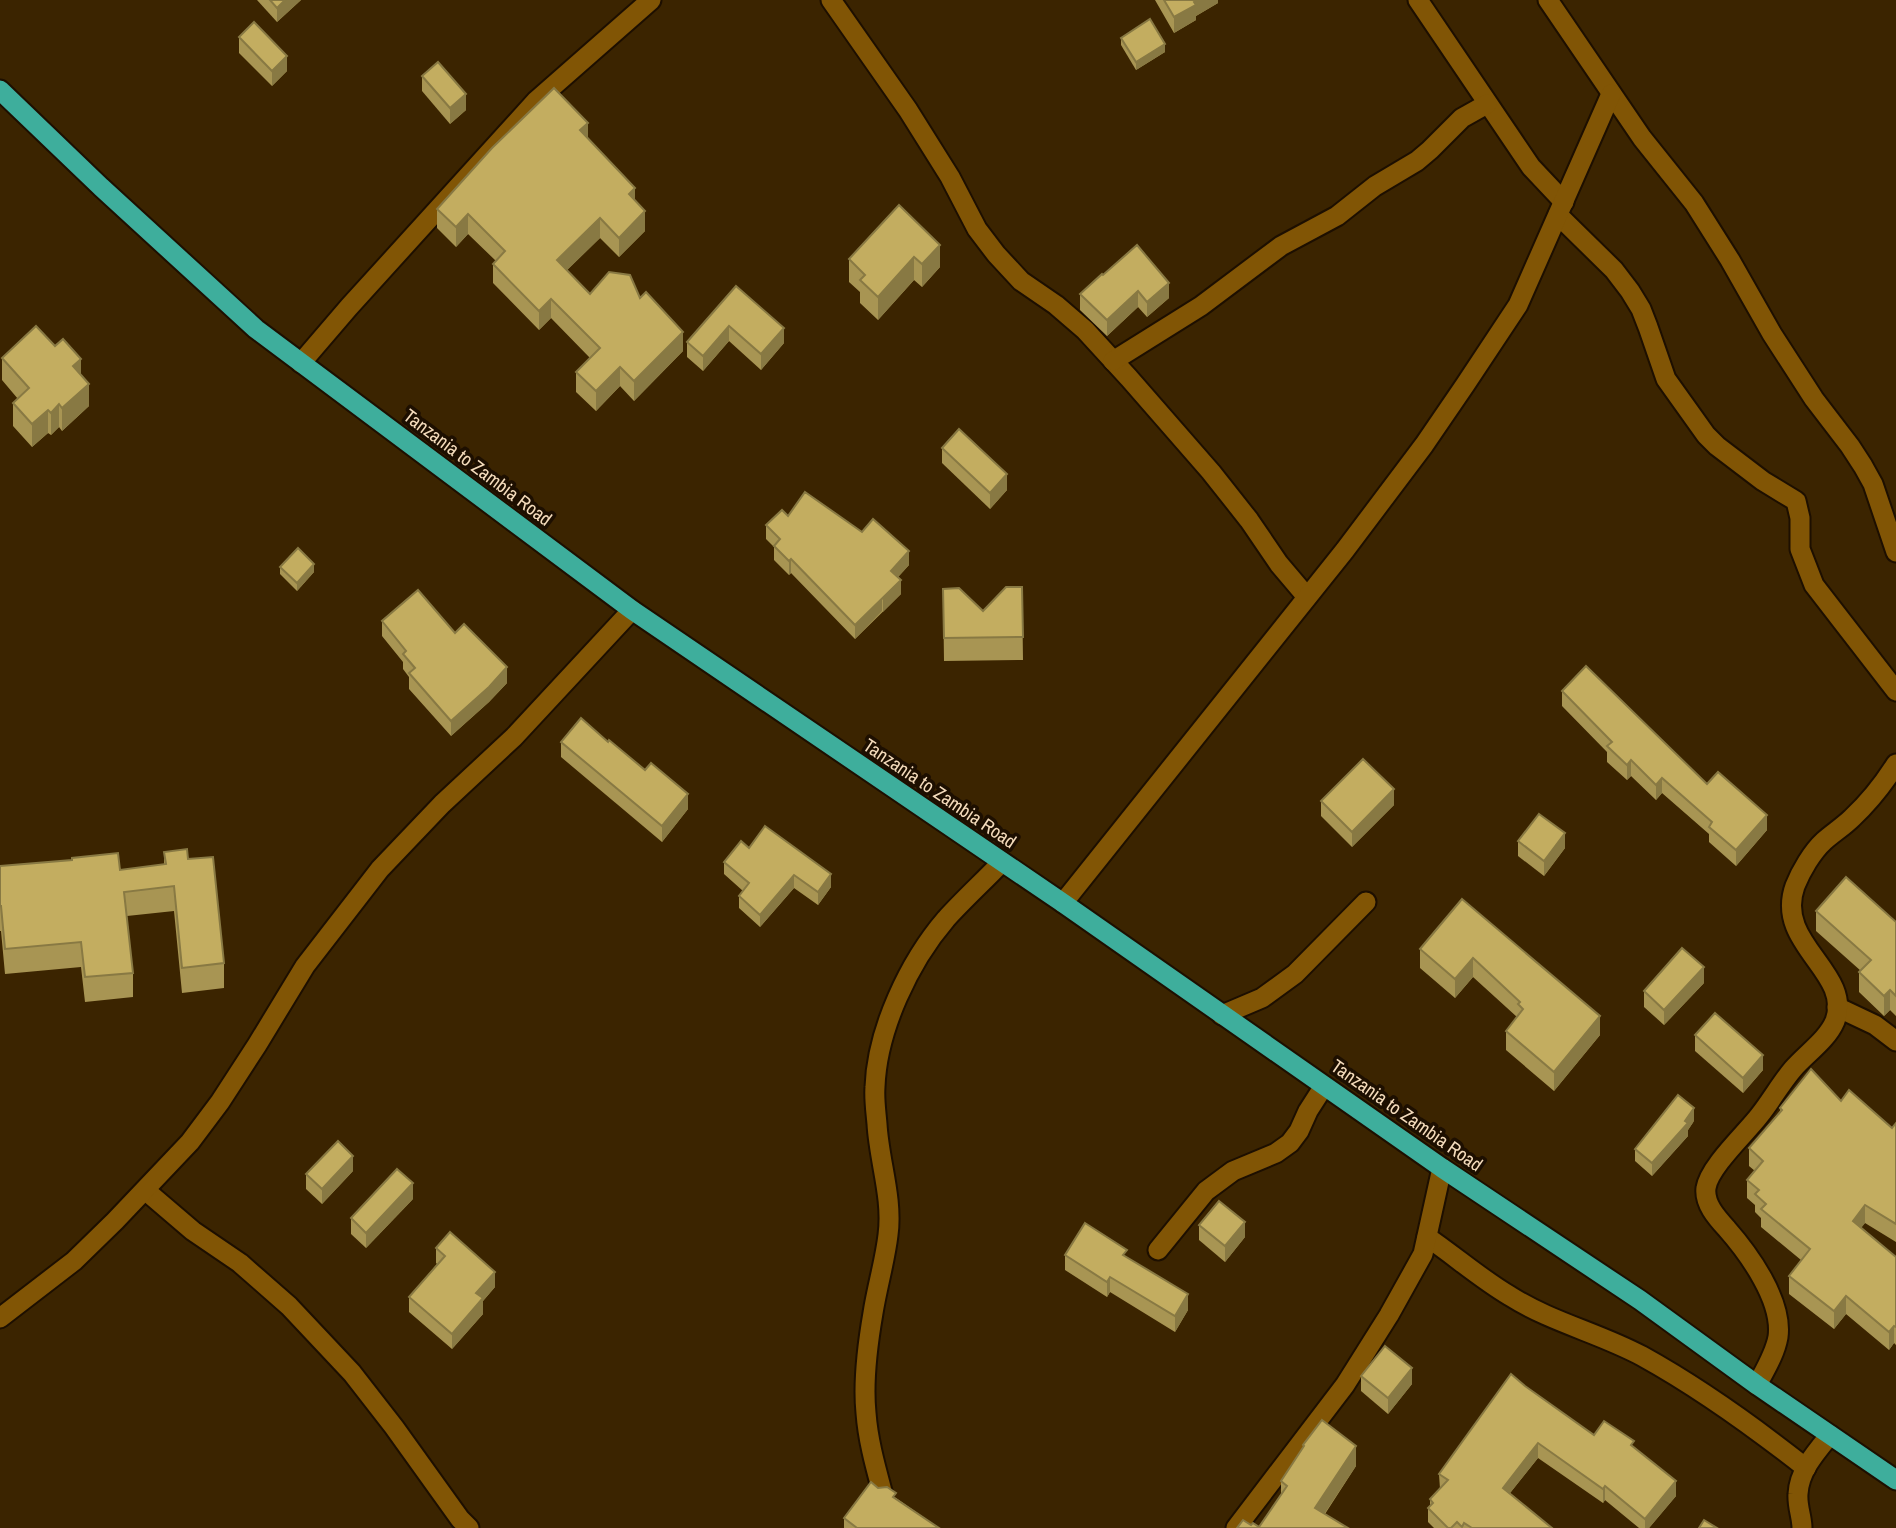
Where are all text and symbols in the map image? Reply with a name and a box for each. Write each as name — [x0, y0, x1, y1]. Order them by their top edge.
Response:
street label: Tanzania to Zambia Road — [398, 403, 558, 531]
street label: Tanzania to Zambia Road — [858, 732, 1022, 854]
street label: Tanzania to Zambia Road — [1326, 1053, 1488, 1177]

